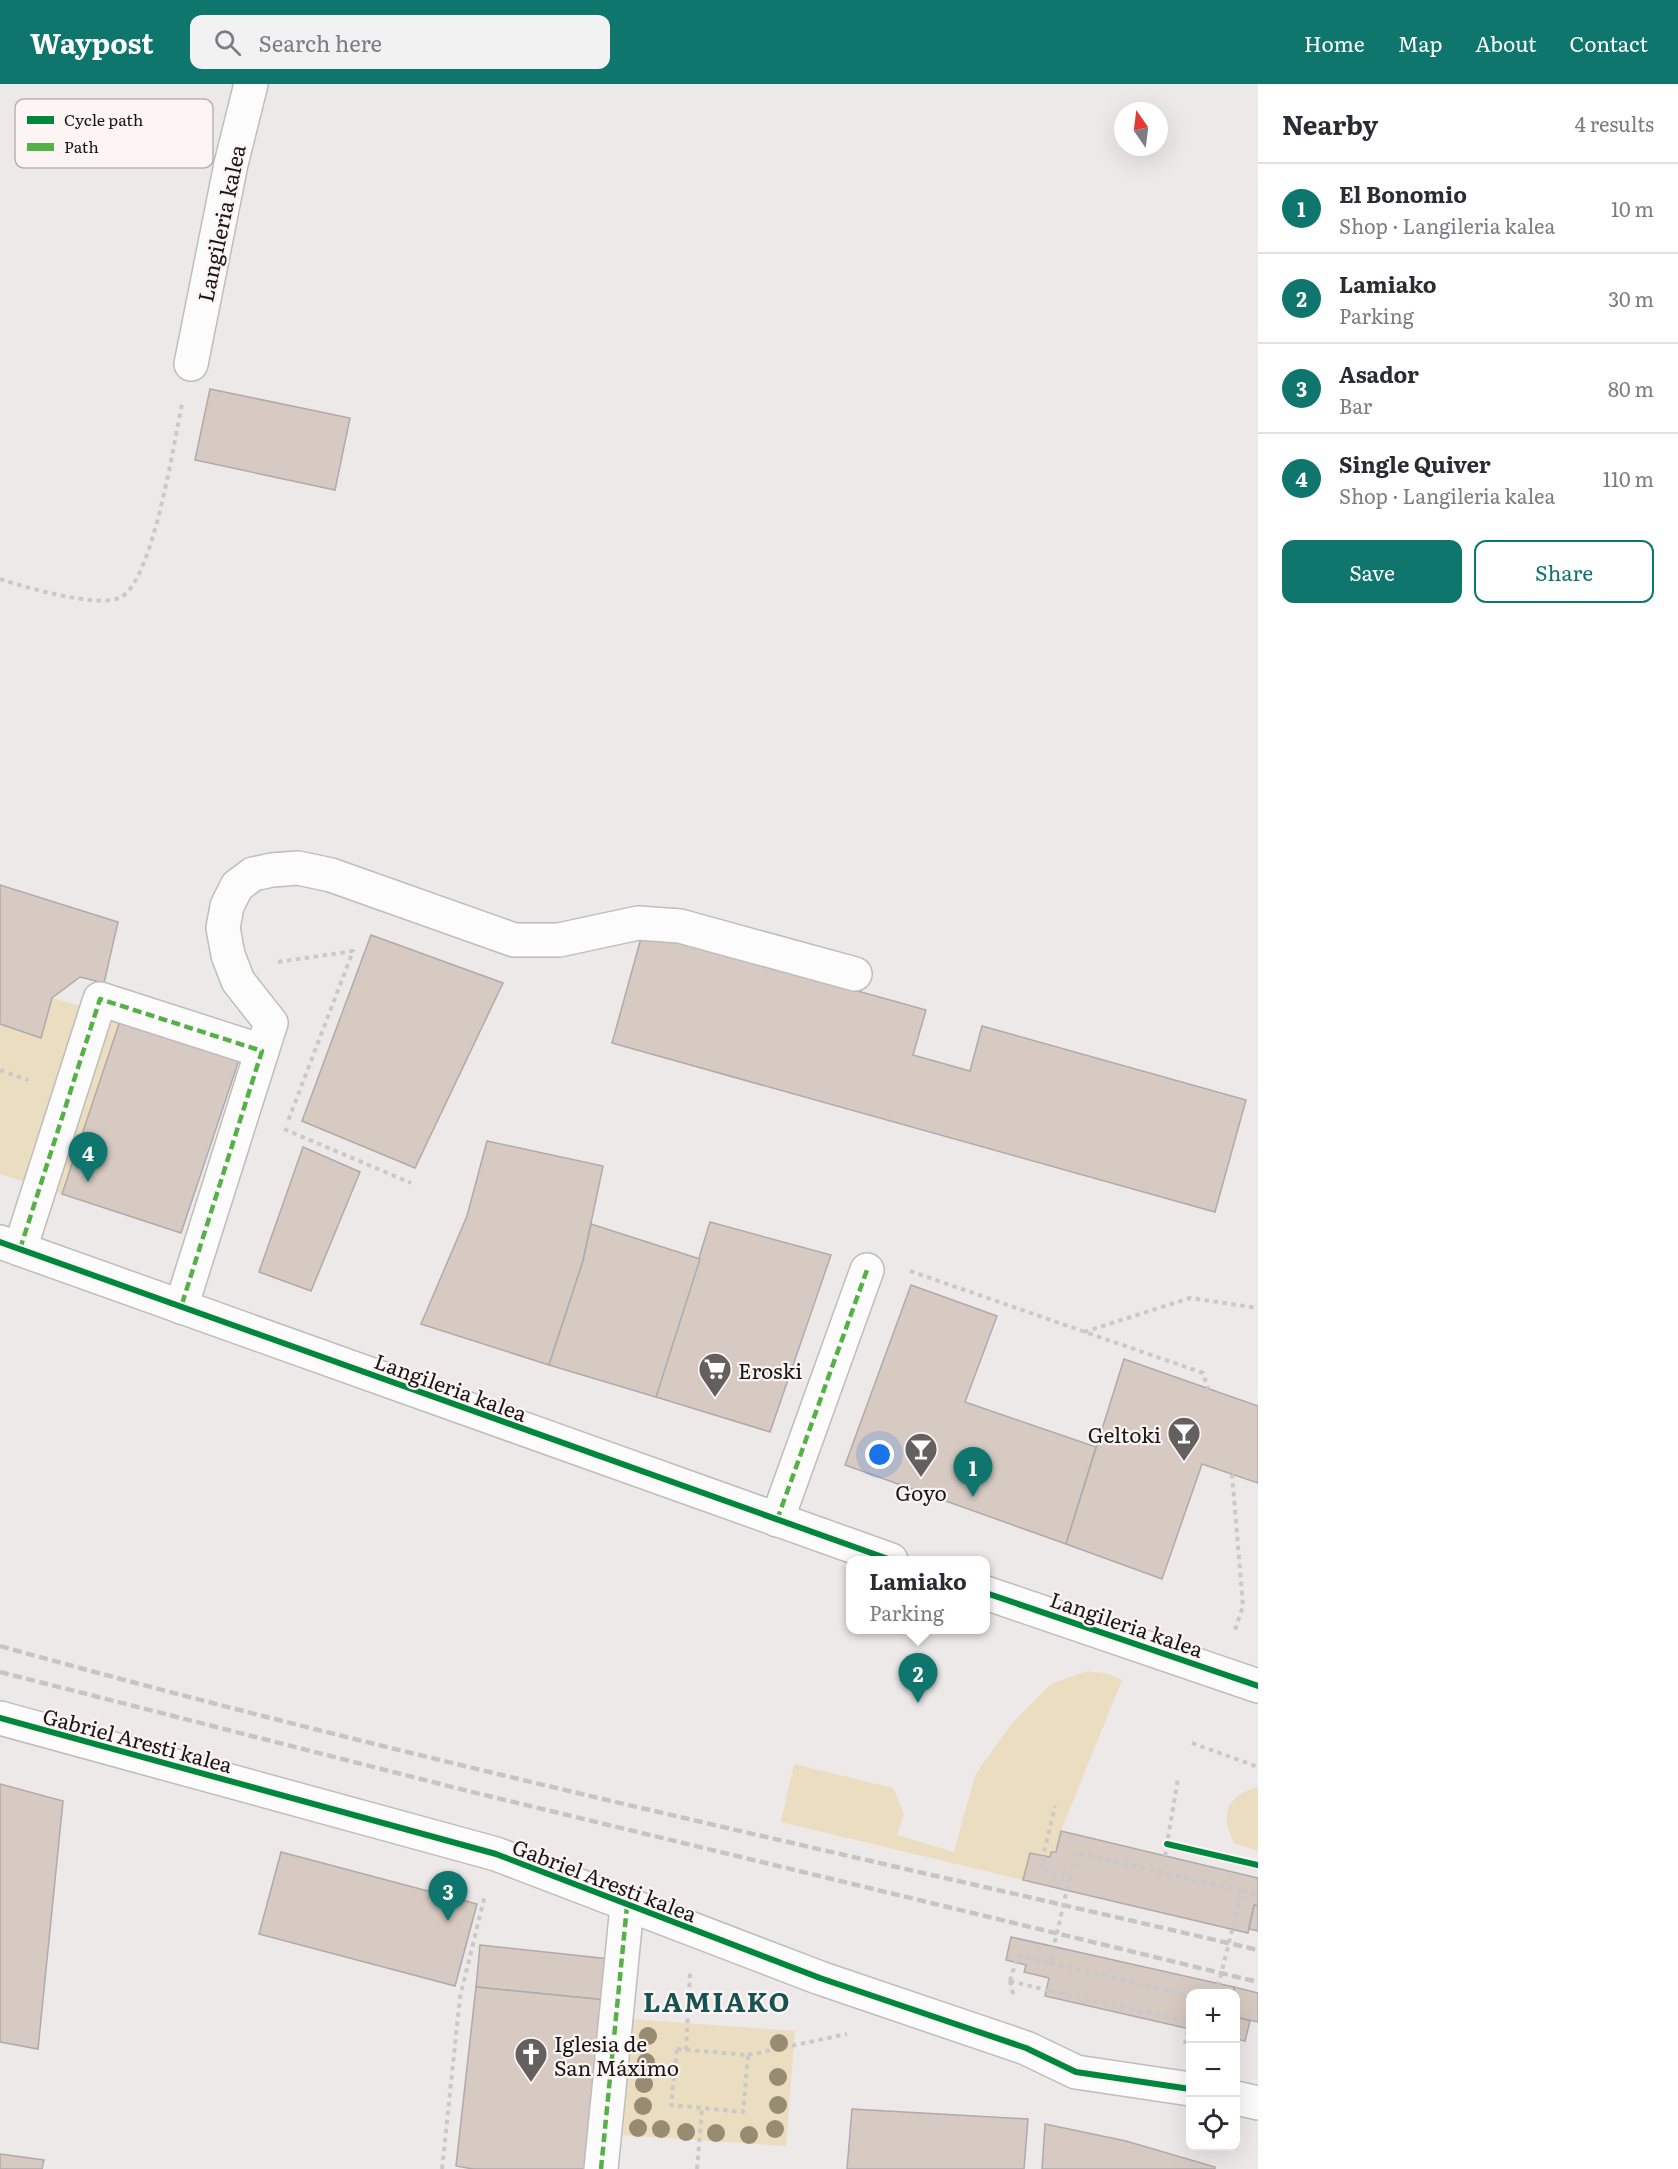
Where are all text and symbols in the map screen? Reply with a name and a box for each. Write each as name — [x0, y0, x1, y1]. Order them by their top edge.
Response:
search box — [190, 15, 610, 69]
text: Waypost — [30, 21, 154, 63]
icon: search — [211, 26, 244, 59]
text: Search here — [259, 26, 382, 59]
text: Home — [1304, 27, 1365, 58]
text: Map — [1398, 27, 1442, 58]
text: About — [1475, 27, 1537, 58]
text: Contact — [1570, 27, 1648, 58]
legend — [15, 99, 213, 168]
north arrow — [1114, 102, 1168, 156]
text: Nearby — [1282, 104, 1378, 143]
text: Cycle path — [64, 107, 144, 131]
text: 4 results — [1575, 108, 1654, 138]
text: Path — [64, 134, 99, 158]
street label: Langileria kalea — [188, 141, 252, 305]
text: El Bonomio — [1339, 177, 1467, 210]
text: 1 — [1297, 193, 1306, 223]
text: 10 m — [1611, 193, 1654, 223]
text: Shop · Langileria kalea — [1339, 210, 1555, 240]
text: Lamiako — [1339, 267, 1437, 300]
text: 2 — [1296, 283, 1307, 313]
text: 30 m — [1608, 283, 1654, 313]
text: Parking — [1339, 300, 1414, 330]
text: Asador — [1339, 357, 1419, 390]
text: 3 — [1296, 373, 1307, 403]
text: 80 m — [1608, 373, 1654, 403]
text: Bar — [1339, 390, 1372, 420]
text: Single Quiver — [1339, 447, 1491, 480]
text: 4 — [1295, 463, 1308, 493]
text: 110 m — [1603, 463, 1654, 493]
text: Shop · Langileria kalea — [1339, 480, 1555, 510]
button: Save — [1282, 540, 1462, 603]
button: Share — [1474, 540, 1654, 603]
pin: 4 — [68, 1132, 107, 1182]
street label: Langileria kalea — [370, 1344, 532, 1428]
supermarket icon: Eroski — [697, 1351, 733, 1398]
place label: Eroski — [738, 1354, 802, 1385]
bar icon: Geltoki — [1166, 1415, 1202, 1462]
place label: Geltoki — [1088, 1418, 1161, 1449]
bar icon: Goyo — [903, 1431, 939, 1478]
your location — [865, 1440, 894, 1469]
pin: 1 — [954, 1448, 992, 1497]
place label: Goyo — [895, 1476, 947, 1507]
popup — [846, 1556, 990, 1634]
text: Lamiako — [869, 1564, 967, 1597]
street label: Langileria kalea — [1046, 1582, 1208, 1664]
text: Parking — [869, 1597, 944, 1627]
pin: 2 — [898, 1654, 938, 1703]
street label: Gabriel Aresti kalea — [40, 1699, 237, 1779]
street label: Gabriel Aresti kalea — [508, 1830, 702, 1929]
pin: 3 — [428, 1872, 468, 1921]
district label: LAMIAKO — [643, 1980, 791, 2020]
map controls — [1186, 1989, 1240, 2151]
button: + — [1186, 1989, 1240, 2043]
place label: Iglesia de San Máximo — [554, 2027, 679, 2082]
church icon: Iglesia de San Máximo — [513, 2036, 549, 2083]
button: − — [1186, 2043, 1240, 2097]
button: locate — [1186, 2097, 1240, 2151]

